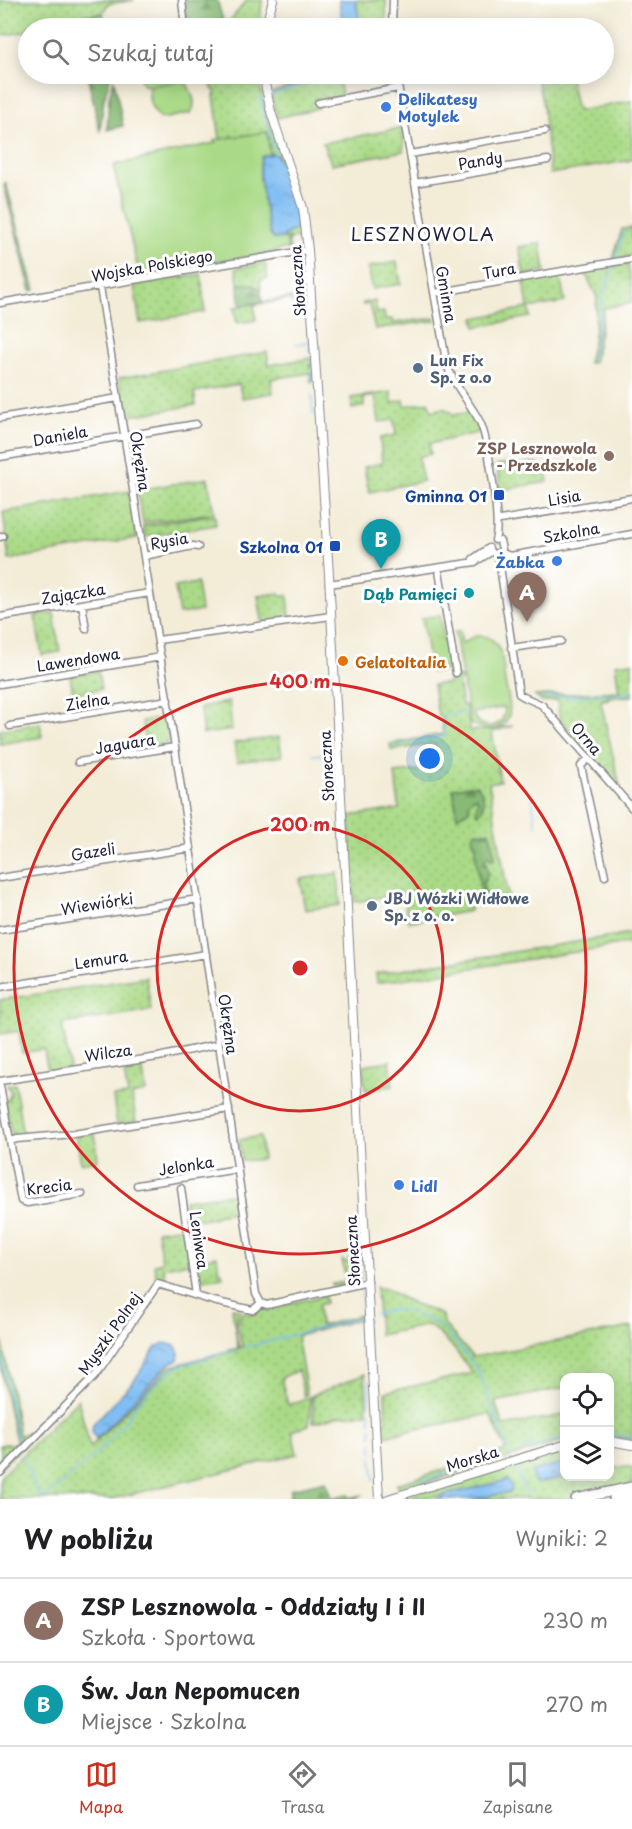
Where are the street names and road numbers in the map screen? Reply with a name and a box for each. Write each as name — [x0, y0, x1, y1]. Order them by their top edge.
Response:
street label: Pandy — [456, 145, 504, 175]
street label: Wojska Polskiego — [90, 243, 214, 287]
street label: Słoneczna — [283, 244, 311, 317]
street label: Tura — [481, 256, 518, 284]
street label: Gminna — [431, 264, 463, 325]
street label: Daniela — [31, 419, 90, 451]
street label: Okrężna — [125, 429, 157, 493]
street label: Lisia — [546, 483, 583, 511]
street label: Szkolna — [541, 516, 602, 548]
street label: Rysia — [148, 525, 191, 555]
street label: Zajączka — [39, 576, 107, 609]
street label: Lawendowa — [35, 641, 122, 677]
street label: Zielna — [63, 686, 111, 716]
street label: Orna — [566, 716, 608, 760]
street label: Jaguara — [93, 727, 157, 759]
street label: Słoneczna — [313, 729, 339, 802]
street label: Gazeli — [69, 836, 117, 866]
street label: Wiewiórki — [59, 886, 135, 920]
street label: Lemura — [73, 943, 130, 975]
street label: Okrężna — [213, 992, 245, 1056]
street label: Wilcza — [83, 1037, 134, 1067]
street label: Jelonka — [157, 1149, 216, 1181]
street label: Krecia — [25, 1172, 74, 1200]
street label: Leniwca — [185, 1210, 216, 1271]
street label: Słoneczna — [339, 1214, 365, 1287]
street label: Myszki Polnej — [72, 1287, 146, 1379]
street label: Morska — [443, 1439, 502, 1477]

